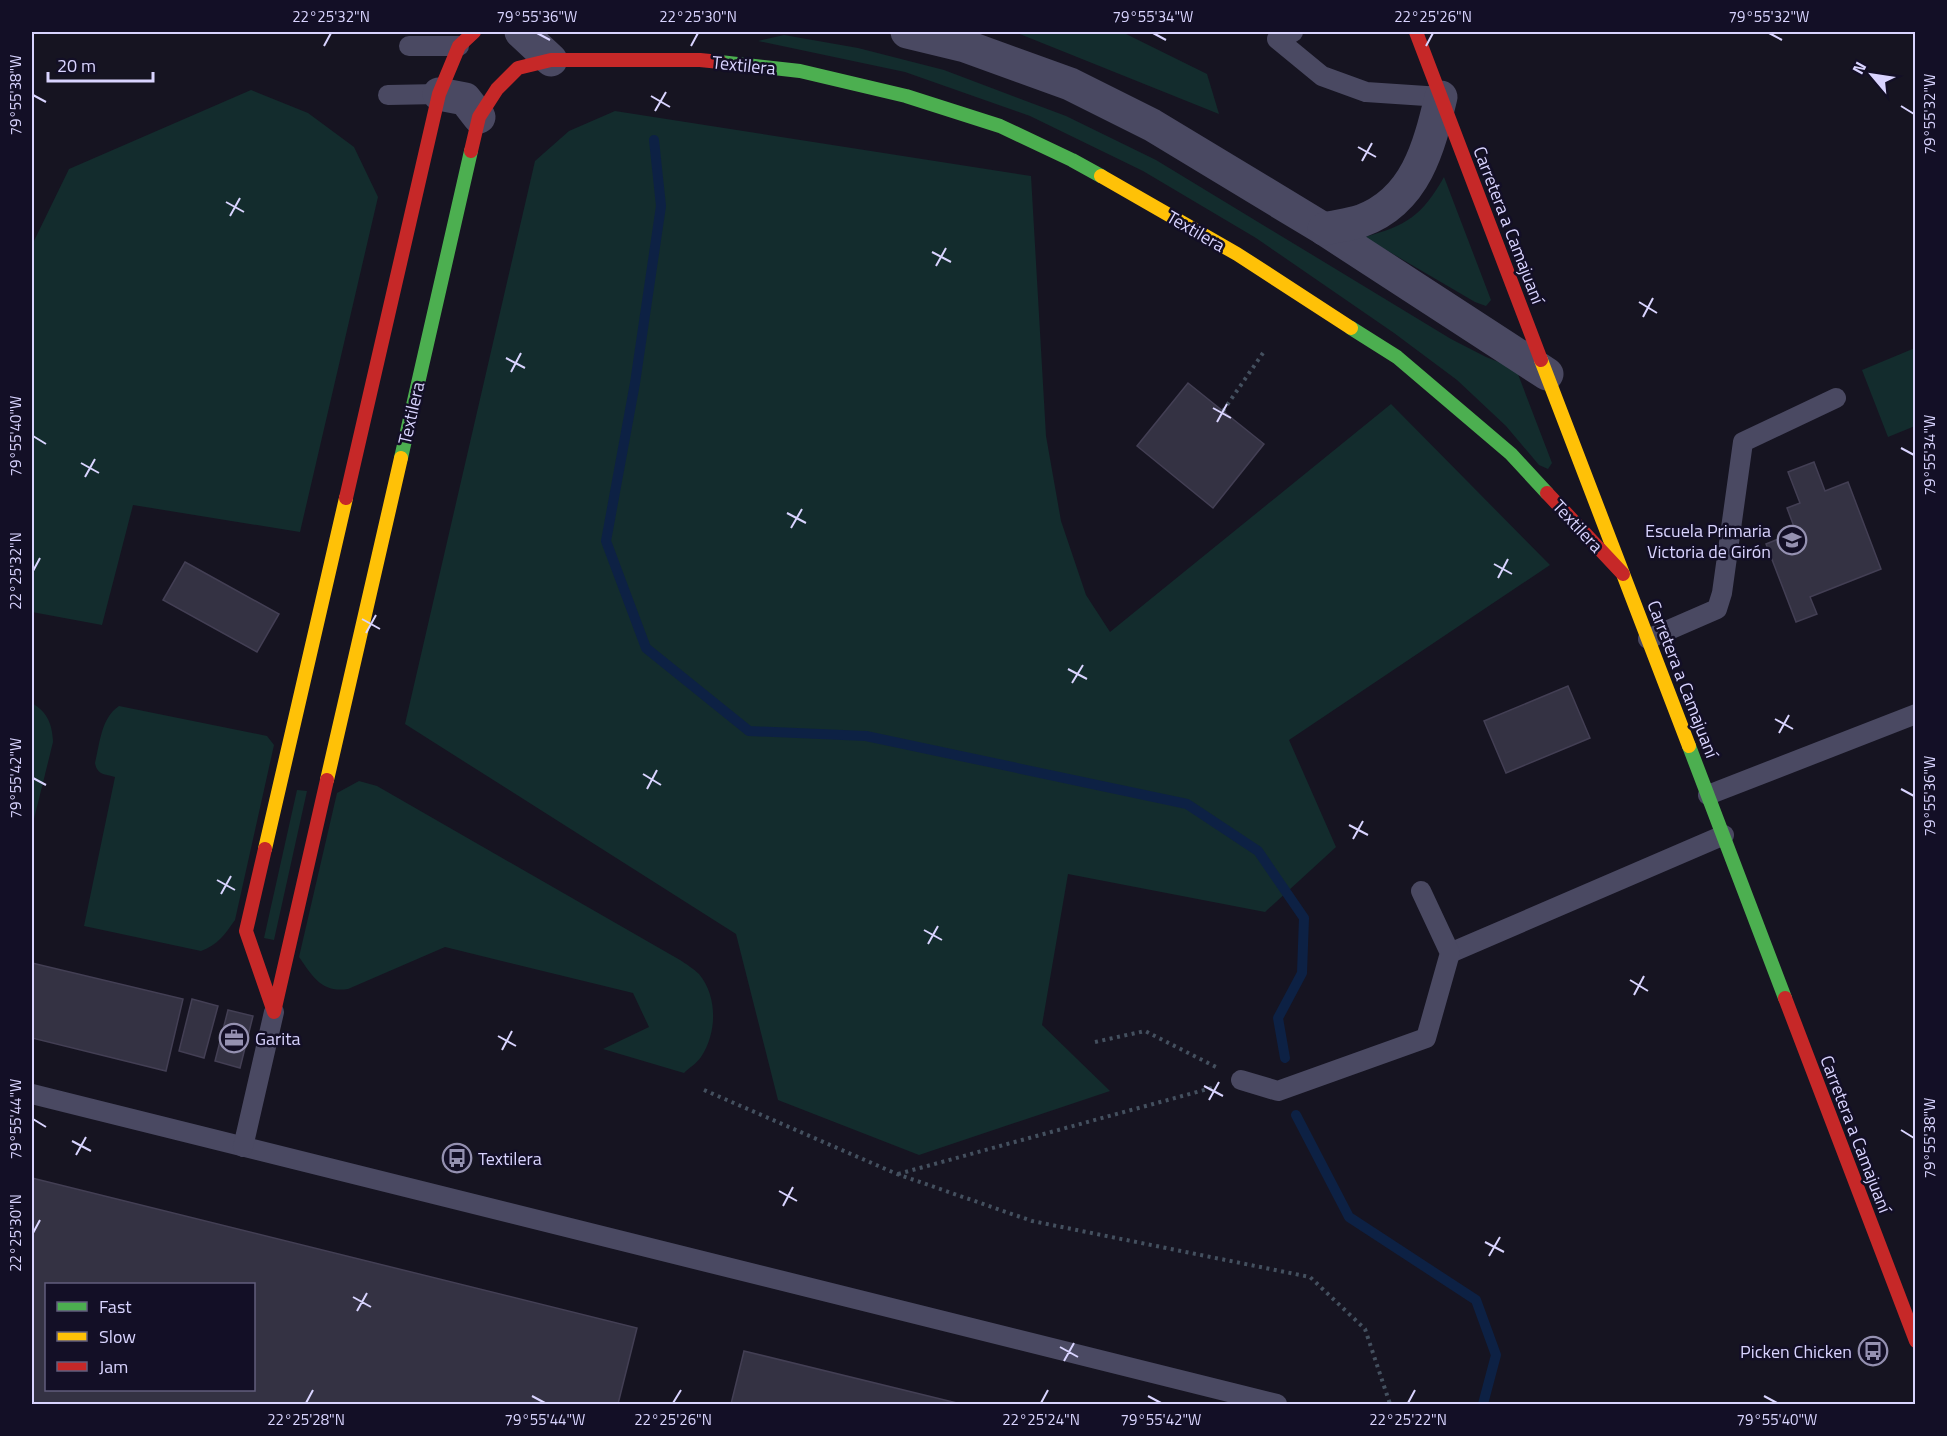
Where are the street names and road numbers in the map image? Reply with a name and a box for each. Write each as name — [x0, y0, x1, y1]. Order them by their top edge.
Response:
street label: Textilera — [711, 48, 777, 82]
street label: Carretera a Camajuaní — [1467, 142, 1552, 310]
street label: Textilera — [1162, 203, 1230, 259]
street label: Textilera — [391, 379, 431, 447]
street label: Textilera — [1546, 493, 1610, 559]
street label: Carretera a Camajuaní — [1641, 596, 1726, 764]
street label: Carretera a Camajuaní — [1814, 1051, 1899, 1219]

